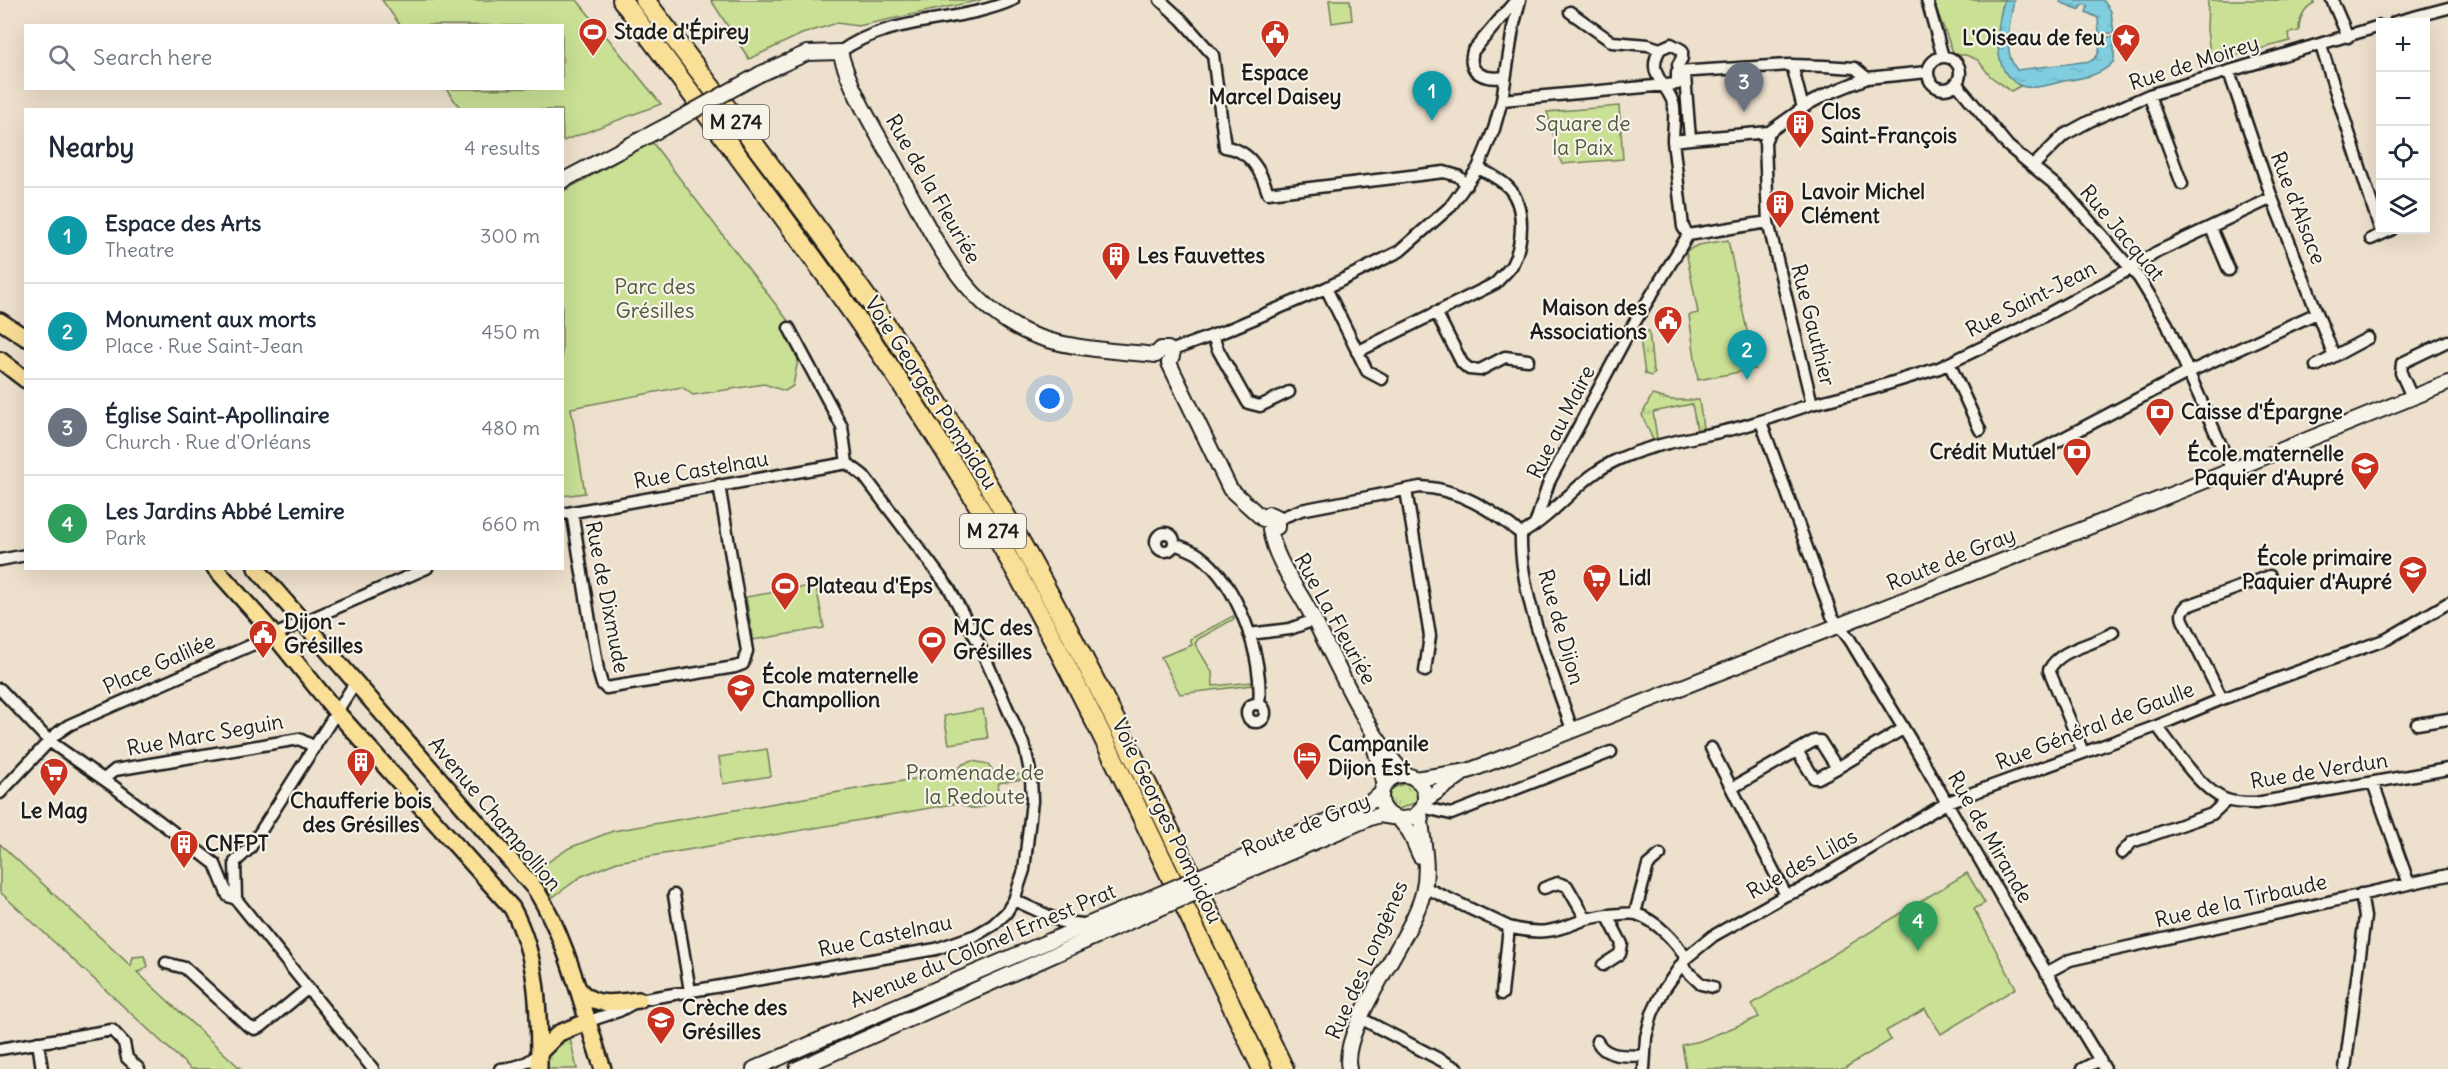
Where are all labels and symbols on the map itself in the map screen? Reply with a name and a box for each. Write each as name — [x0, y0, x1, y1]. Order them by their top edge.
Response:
sports icon: Stade d'Épirey — [577, 16, 609, 58]
place label: Stade d'Épirey — [614, 17, 749, 45]
public building icon: Espace Marcel Daisey — [1259, 18, 1291, 60]
place icon: L'Oiseau de feu — [2110, 22, 2142, 64]
place label: L'Oiseau de feu — [1962, 24, 2105, 51]
street label: Rue de Moirey — [2126, 29, 2262, 96]
place label: Espace Marcel Daisey — [1209, 59, 1341, 110]
pin: 3 — [1724, 63, 1764, 112]
pin: 1 — [1412, 72, 1452, 121]
place label: Clos Saint-François — [1821, 98, 1957, 149]
road number: M 274 — [703, 105, 769, 139]
building icon: Clos Saint-François — [1784, 108, 1816, 150]
street label: Rue de la Fleuriée — [880, 109, 987, 268]
park label: Square de la Paix — [1535, 110, 1631, 161]
street label: Rue d'Alsace — [2265, 148, 2332, 268]
place label: Lavoir Michel Clément — [1801, 178, 1925, 229]
street label: Rue Jacquat — [2074, 179, 2171, 286]
building icon: Lavoir Michel Clément — [1764, 188, 1796, 230]
building icon: Les Fauvettes — [1100, 240, 1132, 282]
place label: Les Fauvettes — [1137, 242, 1265, 269]
street label: Rue Saint-Jean — [1961, 254, 2101, 343]
street label: Rue Gauthier — [1785, 261, 1842, 389]
park label: Parc des Grésilles — [614, 273, 696, 324]
street label: Voie Georges Pompidou — [859, 291, 1004, 494]
place label: Maison des Associations — [1530, 294, 1647, 345]
public building icon: Maison des Associations — [1652, 304, 1684, 346]
pin: 2 — [1728, 330, 1766, 380]
street label: Rue au Maire — [1520, 361, 1601, 483]
your location — [1035, 384, 1064, 413]
bank icon: Caisse d'Épargne — [2144, 396, 2176, 438]
place label: Caisse d'Épargne — [2181, 397, 2343, 425]
bank icon: Crédit Mutuel — [2061, 436, 2093, 478]
place label: Crédit Mutuel — [1929, 438, 2056, 465]
place label: École maternelle Paquier d'Aupré — [2187, 439, 2344, 491]
street label: Rue Castelnau — [632, 444, 770, 495]
school or university icon: École maternelle Paquier d'Aupré — [2349, 450, 2381, 492]
road number: M 274 — [960, 514, 1026, 548]
street label: Rue de Dixmude — [580, 519, 635, 675]
street label: Route de Gray — [1883, 520, 2019, 597]
place label: École primaire Paquier d'Aupré — [2242, 543, 2392, 595]
street label: Rue La Fleuriée — [1288, 548, 1383, 689]
school or university icon: École primaire Paquier d'Aupré — [2397, 554, 2429, 596]
supermarket icon: Lidl — [1581, 562, 1613, 604]
place label: Lidl — [1618, 564, 1651, 591]
street label: Rue de Dijon — [1532, 566, 1591, 688]
sports icon: Plateau d'Eps — [769, 570, 801, 612]
place label: Plateau d'Eps — [806, 572, 933, 599]
place label: Dijon - Grésilles — [284, 608, 363, 659]
place label: MJC des Grésilles — [953, 614, 1033, 665]
public building icon: Dijon - Grésilles — [247, 618, 279, 660]
sports icon: MJC des Grésilles — [916, 624, 948, 666]
street label: Place Galilée — [99, 627, 219, 700]
place label: École maternelle Champollion — [762, 661, 919, 713]
school or university icon: École maternelle Champollion — [725, 672, 757, 714]
street label: Rue Général de Gaulle — [1992, 675, 2198, 776]
street label: Rue Marc Seguin — [125, 707, 285, 762]
street label: Voie Georges Pompidou — [1106, 714, 1229, 928]
place label: Campanile Dijon Est — [1328, 730, 1429, 781]
street label: Avenue Champollion — [423, 731, 568, 897]
hotel icon: Campanile Dijon Est — [1291, 740, 1323, 782]
building icon: Chaufferie bois des Grésilles — [345, 746, 377, 788]
street label: Rue de Verdun — [2248, 746, 2390, 795]
supermarket icon: Le Mag — [38, 756, 70, 798]
park label: Promenade de la Redoute — [906, 759, 1044, 810]
street label: Rue de Mirande — [1942, 766, 2039, 908]
street label: Route de Gray — [1238, 786, 1374, 863]
place label: Chaufferie bois des Grésilles — [290, 787, 432, 838]
place label: Le Mag — [20, 797, 88, 824]
street label: Rue des Lilas — [1742, 822, 1862, 905]
building icon: CNFPT — [168, 828, 200, 870]
place label: CNFPT — [205, 830, 269, 857]
street label: Rue de la Tirbaude — [2152, 868, 2329, 933]
street label: Rue des Longènes — [1319, 876, 1414, 1043]
street label: Avenue du Colonel Ernest Prat — [846, 877, 1120, 1014]
pin: 4 — [1898, 902, 1938, 951]
street label: Rue Castelnau — [816, 908, 954, 963]
place label: Crèche des Grésilles — [682, 994, 788, 1045]
school or university icon: Crèche des Grésilles — [645, 1004, 677, 1046]

